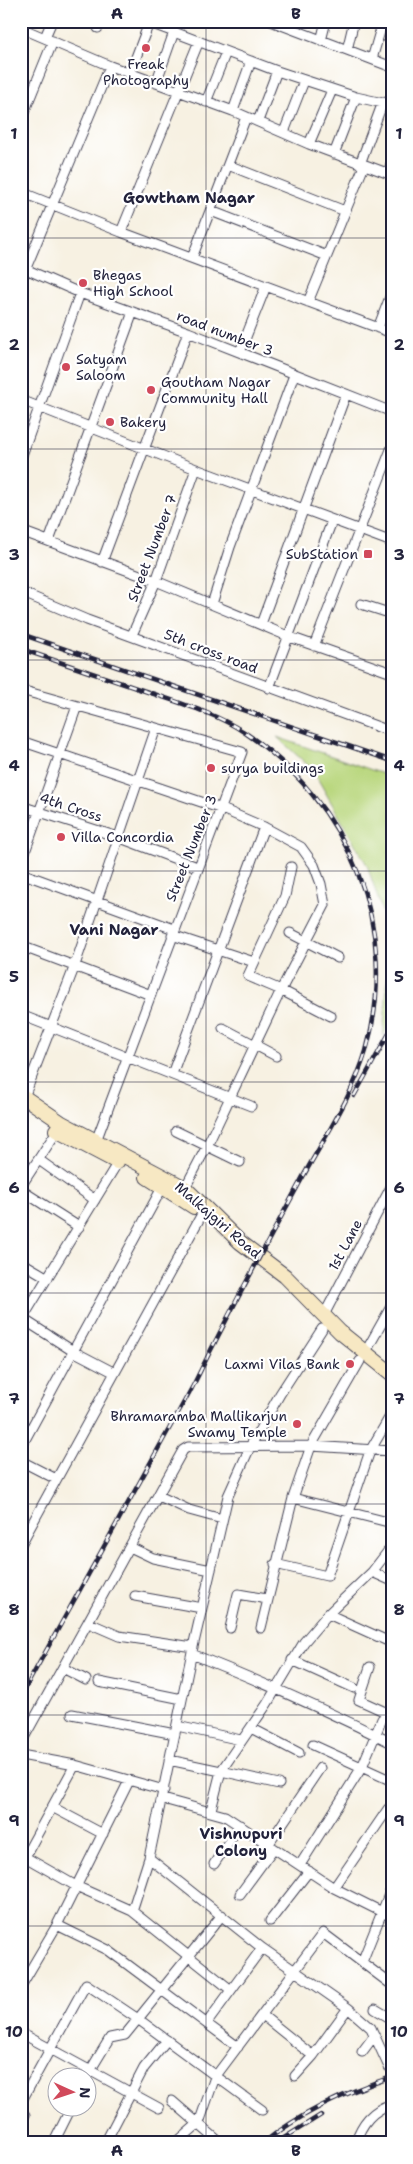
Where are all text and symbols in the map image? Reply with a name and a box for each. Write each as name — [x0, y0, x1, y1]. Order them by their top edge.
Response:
text: A — [111, 3, 123, 24]
text: B — [291, 3, 301, 24]
marker: Freak Photography — [140, 42, 152, 54]
place label: Freak Photography — [103, 55, 189, 89]
text: 1 — [10, 123, 18, 144]
text: 1 — [395, 123, 403, 144]
district label: Gowtham Nagar — [123, 188, 255, 208]
place label: Bhegas High School — [93, 266, 174, 300]
marker: Bhegas High School — [77, 277, 89, 289]
street label: road number 3 — [174, 306, 276, 360]
text: 2 — [8, 334, 20, 355]
text: 2 — [393, 334, 405, 355]
place label: Satyam Saloom — [76, 350, 127, 384]
marker: Satyam Saloom — [60, 361, 72, 373]
place label: Goutham Nagar Community Hall — [161, 373, 271, 407]
marker: Goutham Nagar Community Hall — [145, 384, 157, 396]
place label: Bakery — [120, 413, 166, 431]
marker: Bakery — [104, 416, 116, 428]
street label: Street Number 7 — [123, 492, 181, 604]
text: 3 — [8, 544, 20, 565]
text: 3 — [393, 544, 405, 565]
place label: SubStation — [286, 545, 358, 563]
marker: SubStation — [362, 548, 374, 560]
street label: 5th cross road — [162, 625, 261, 677]
text: 4 — [8, 755, 20, 776]
text: 4 — [393, 755, 405, 776]
place label: surya buildings — [221, 759, 324, 777]
marker: surya buildings — [205, 762, 217, 774]
street label: 4th Cross — [37, 788, 105, 826]
street label: Street Number 3 — [161, 792, 221, 904]
place label: Villa Concordia — [71, 828, 174, 846]
marker: Villa Concordia — [55, 831, 67, 843]
district label: Vani Nagar — [69, 920, 159, 940]
text: 5 — [9, 966, 19, 987]
text: 5 — [394, 966, 404, 987]
text: 6 — [8, 1177, 20, 1198]
text: 6 — [393, 1177, 405, 1198]
street label: Malkajgiri Road — [171, 1178, 265, 1262]
street label: 1st Lane — [324, 1216, 366, 1274]
place label: Laxmi Vilas Bank — [224, 1355, 340, 1373]
marker: Laxmi Vilas Bank — [344, 1358, 356, 1370]
text: 7 — [8, 1388, 20, 1409]
text: 7 — [393, 1388, 405, 1409]
place label: Bhramaramba Mallikarjun Swamy Temple — [111, 1407, 287, 1441]
marker: Bhramaramba Mallikarjun Swamy Temple — [291, 1418, 303, 1430]
text: 8 — [8, 1599, 20, 1620]
text: 8 — [393, 1599, 405, 1620]
text: 9 — [8, 1810, 20, 1831]
text: 9 — [393, 1810, 405, 1831]
district label: Vishnupuri Colony — [199, 1824, 283, 1861]
text: 10 — [5, 2021, 23, 2042]
text: 10 — [390, 2021, 408, 2042]
north arrow — [48, 2066, 98, 2116]
text: N — [76, 2087, 94, 2099]
text: A — [111, 2140, 123, 2161]
text: B — [291, 2140, 301, 2161]

